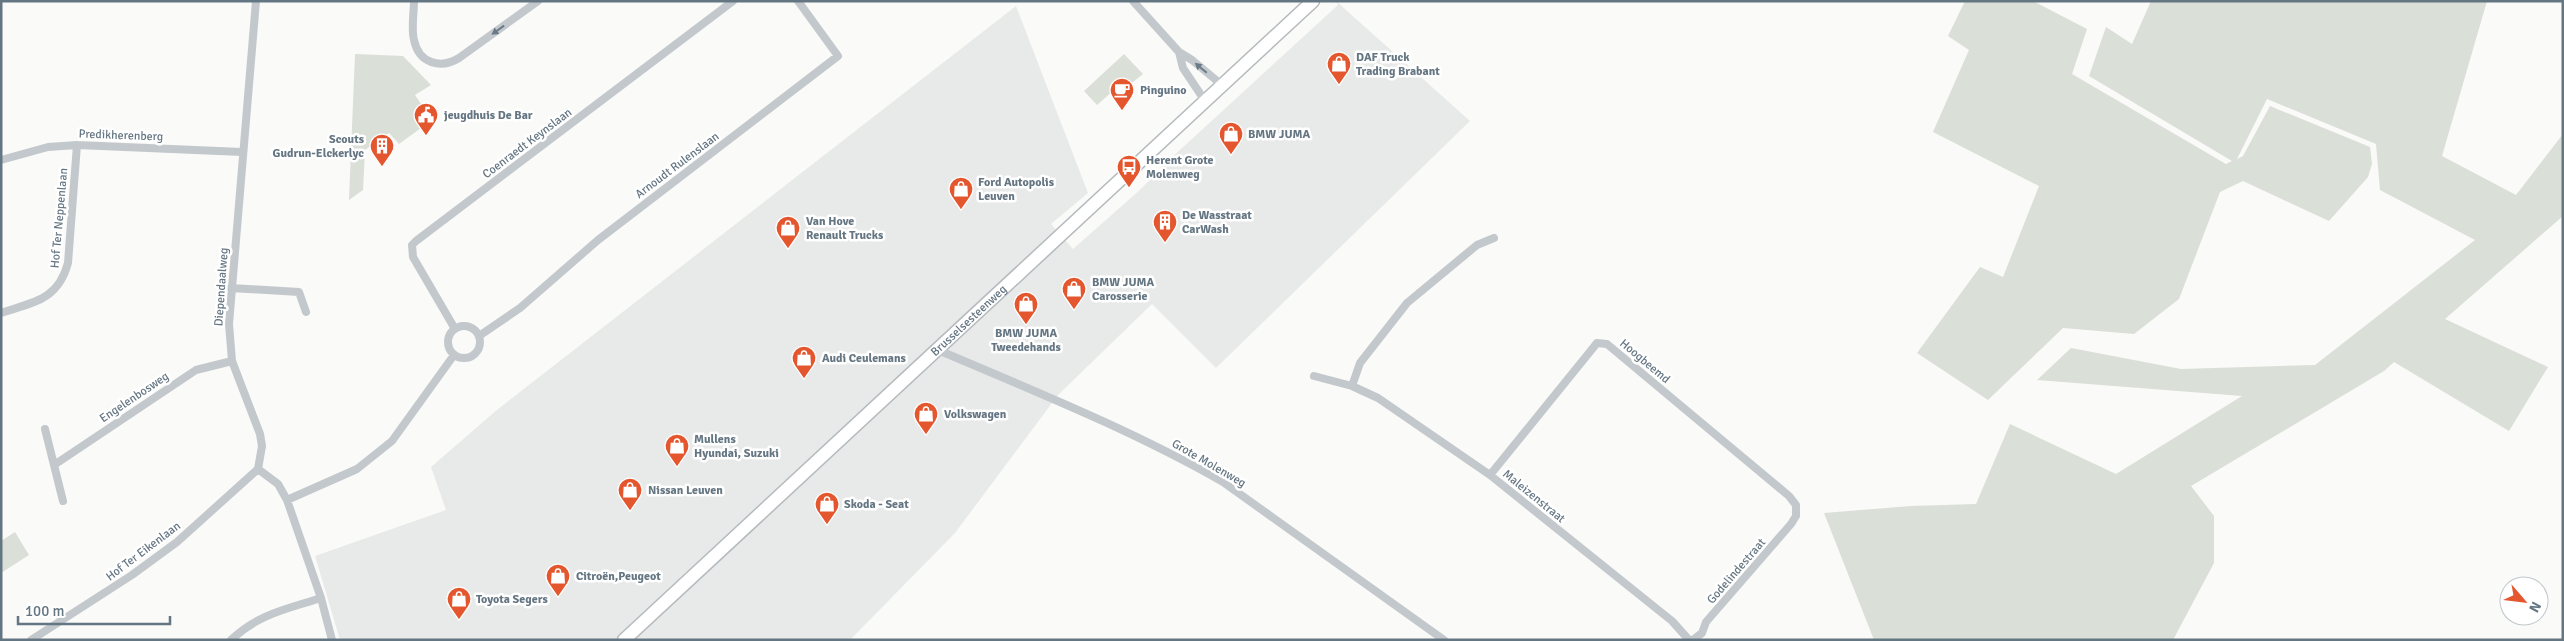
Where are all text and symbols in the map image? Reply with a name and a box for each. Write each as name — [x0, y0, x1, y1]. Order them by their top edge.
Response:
one-way arrow — [491, 25, 505, 35]
place label: DAF Truck Trading Brabant — [1356, 50, 1440, 79]
shop icon: DAF Truck Trading Brabant — [1326, 51, 1352, 85]
one-way arrow — [1195, 62, 1208, 73]
cafe icon: Pinguino — [1109, 77, 1135, 111]
place label: Pinguino — [1140, 83, 1187, 98]
public building icon: jeugdhuis De Bar — [413, 102, 439, 136]
street label: Coenraedt Keynslaan — [480, 105, 575, 182]
place label: jeugdhuis De Bar — [444, 108, 533, 123]
shop icon: BMW JUMA — [1218, 121, 1244, 155]
street label: Predikherenberg — [78, 127, 164, 144]
place label: BMW JUMA — [1248, 127, 1310, 142]
street label: Arnoudt Rulenslaan — [632, 129, 722, 202]
place label: Scouts Gudrun-Elckerlyc — [273, 132, 365, 161]
building icon: Scouts Gudrun-Elckerlyc — [369, 133, 395, 167]
place label: Herent Grote Molenweg — [1146, 153, 1214, 182]
bus stop icon: Herent Grote Molenweg — [1116, 154, 1142, 188]
street label: Hof Ter Neppenlaan — [48, 167, 71, 269]
place label: Ford Autopolis Leuven — [978, 175, 1055, 204]
shop icon: Ford Autopolis Leuven — [948, 176, 974, 210]
place label: De Wasstraat CarWash — [1182, 208, 1252, 237]
building icon: De Wasstraat CarWash — [1152, 209, 1178, 243]
place label: Van Hove Renault Trucks — [806, 214, 884, 243]
shop icon: Van Hove Renault Trucks — [775, 215, 801, 249]
street label: Diependaalweg — [211, 247, 232, 327]
place label: BMW JUMA Carosserie — [1092, 275, 1154, 304]
shop icon: BMW JUMA Carosserie — [1061, 276, 1087, 310]
street label: Brusselsesteenweg — [928, 282, 1010, 360]
shop icon: BMW JUMA Tweedehands — [1013, 291, 1039, 325]
place label: BMW JUMA Tweedehands — [991, 326, 1062, 355]
street label: Hoogbeemd — [1616, 336, 1673, 387]
shop icon: Audi Ceulemans — [791, 345, 817, 379]
place label: Audi Ceulemans — [822, 351, 907, 366]
street label: Engelenbosweg — [97, 369, 172, 426]
shop icon: Volkswagen — [913, 401, 939, 435]
place label: Volkswagen — [944, 407, 1007, 422]
place label: Mullens Hyundai, Suzuki — [694, 432, 779, 461]
shop icon: Mullens Hyundai, Suzuki — [664, 433, 690, 467]
street label: Grote Molenweg — [1169, 436, 1249, 491]
street label: Maleizenstraat — [1499, 467, 1568, 526]
shop icon: Nissan Leuven — [617, 477, 643, 511]
place label: Nissan Leuven — [648, 483, 723, 498]
shop icon: Skoda - Seat — [814, 491, 840, 525]
place label: Skoda - Seat — [844, 497, 909, 512]
street label: Hof Ter Eikenlaan — [103, 518, 184, 584]
street label: Godelindestraat — [1704, 535, 1769, 607]
shop icon: Citroën,Peugeot — [545, 563, 571, 597]
place label: Citroën,Peugeot — [576, 569, 661, 584]
north arrow — [2499, 576, 2549, 626]
shop icon: Toyota Segers — [446, 586, 472, 620]
place label: Toyota Segers — [476, 592, 548, 607]
scale bar — [18, 594, 170, 626]
text: N — [2525, 599, 2545, 615]
text: 100 m — [25, 602, 65, 620]

